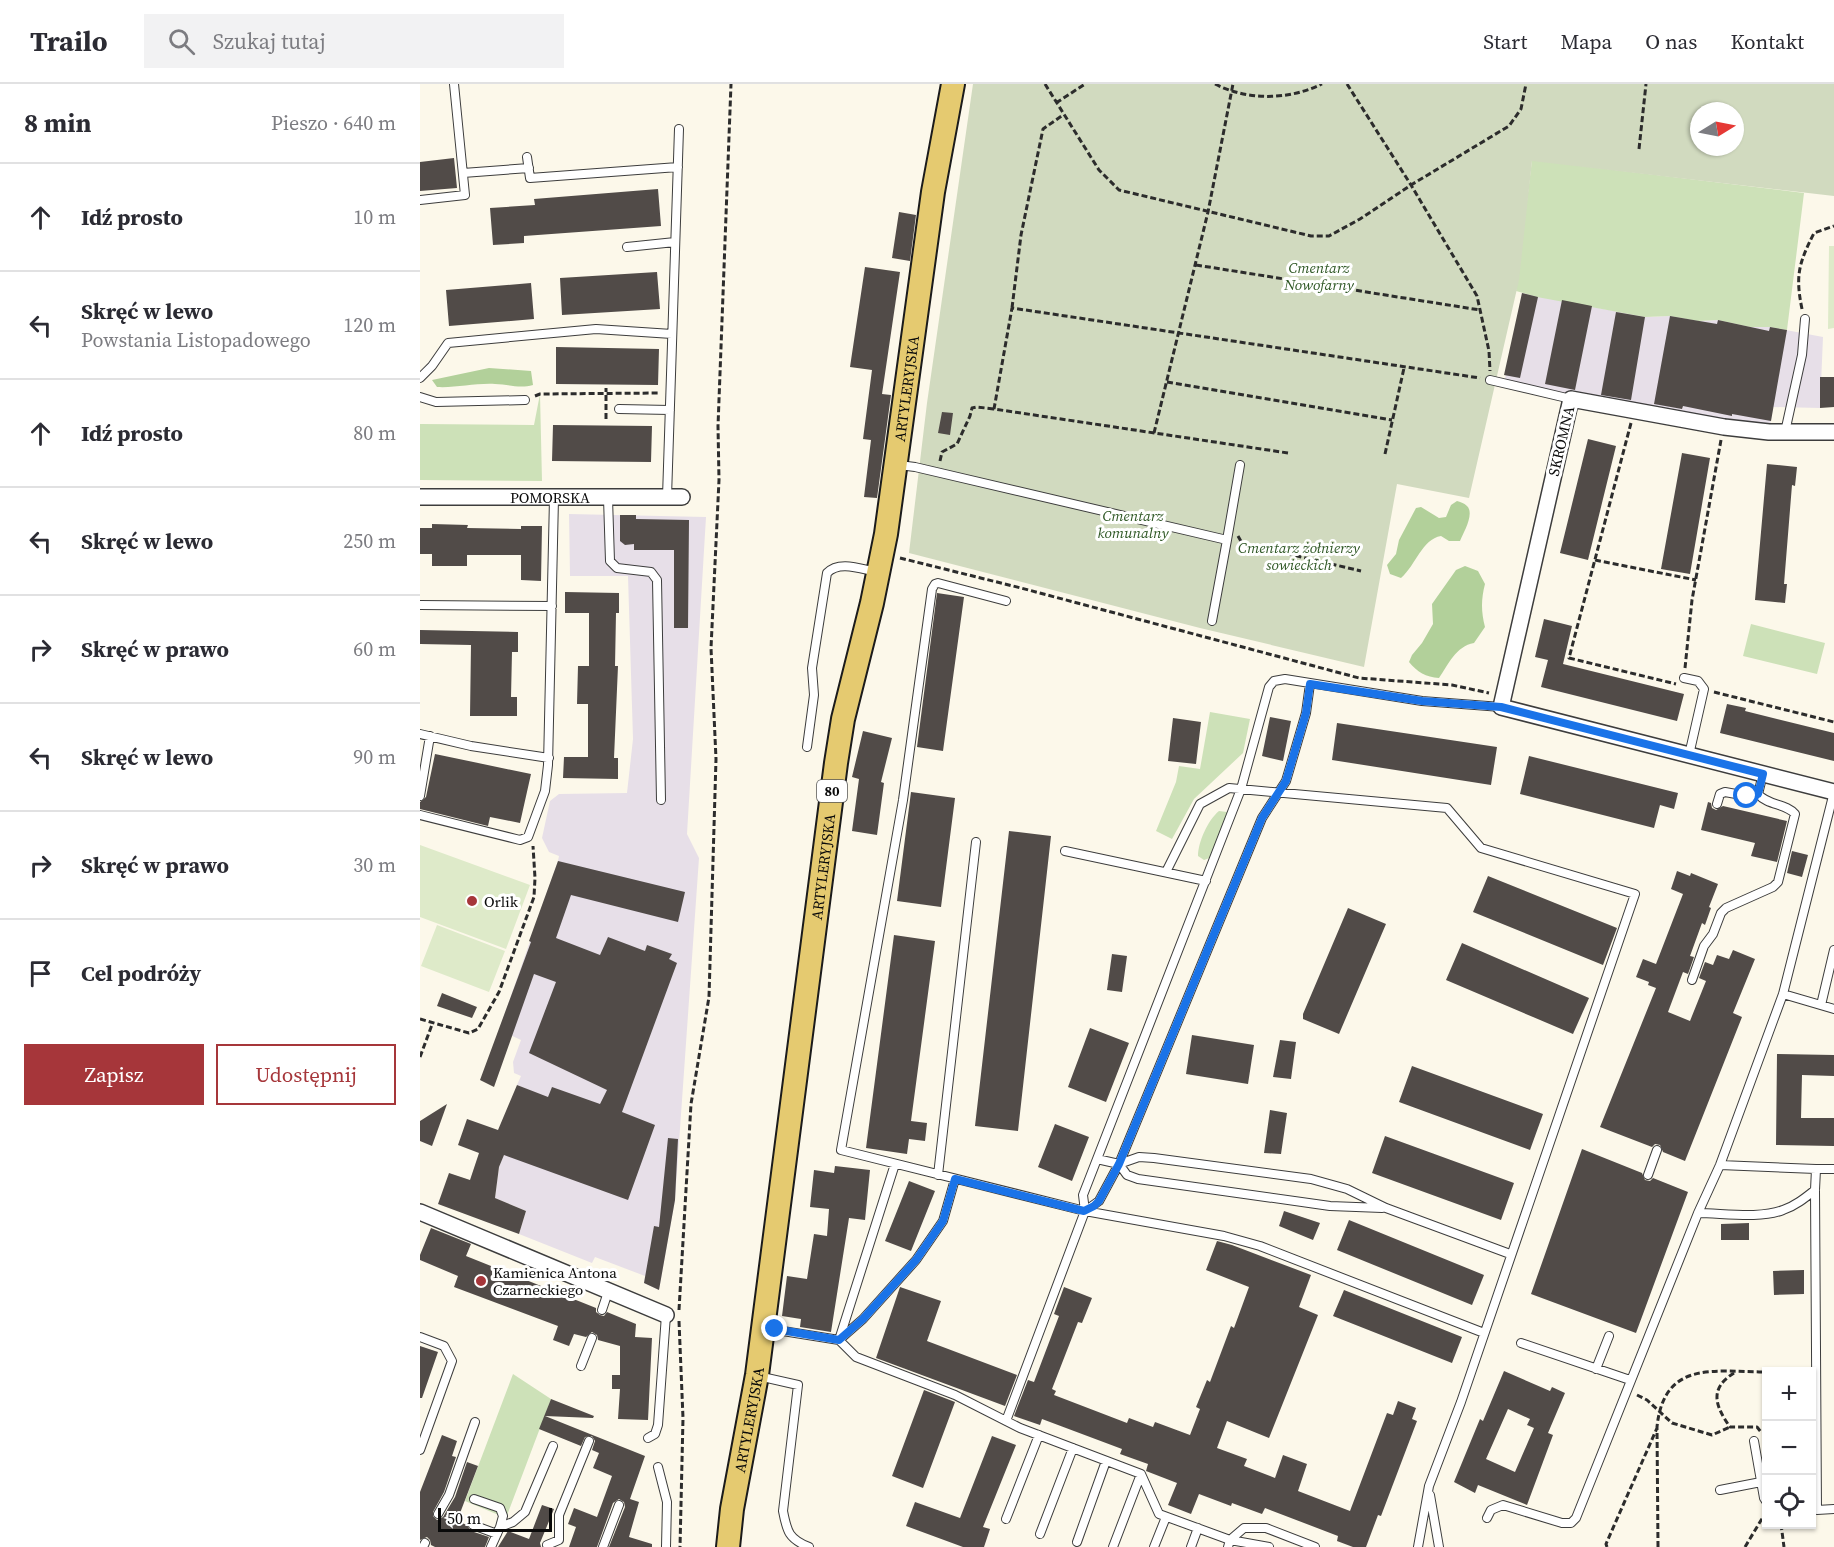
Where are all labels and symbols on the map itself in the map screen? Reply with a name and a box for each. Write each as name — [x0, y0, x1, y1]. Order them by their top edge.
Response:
north arrow — [1690, 102, 1744, 156]
park label: Cmentarz Nowofarny — [1283, 257, 1355, 295]
street label: ARTYLERYJSKA — [888, 334, 924, 443]
street label: SKROMNA — [1543, 404, 1579, 478]
street label: POMORSKA — [510, 487, 590, 508]
park label: Cmentarz komunalny — [1097, 505, 1169, 543]
park label: Cmentarz żołnierzy sowieckich — [1238, 537, 1361, 575]
road number: 80 — [817, 780, 847, 802]
route start — [1733, 782, 1759, 808]
street label: ARTYLERYJSKA — [805, 812, 840, 921]
place label: Orlik — [484, 891, 519, 912]
marker: Orlik — [465, 894, 479, 908]
place label: Kamienica Antona Czarneckiego — [493, 1262, 617, 1300]
marker: Kamienica Antona Czarneckiego — [474, 1274, 488, 1288]
route end — [761, 1315, 787, 1341]
street label: ARTYLERYJSKA — [729, 1366, 768, 1474]
scale bar — [438, 1505, 552, 1532]

